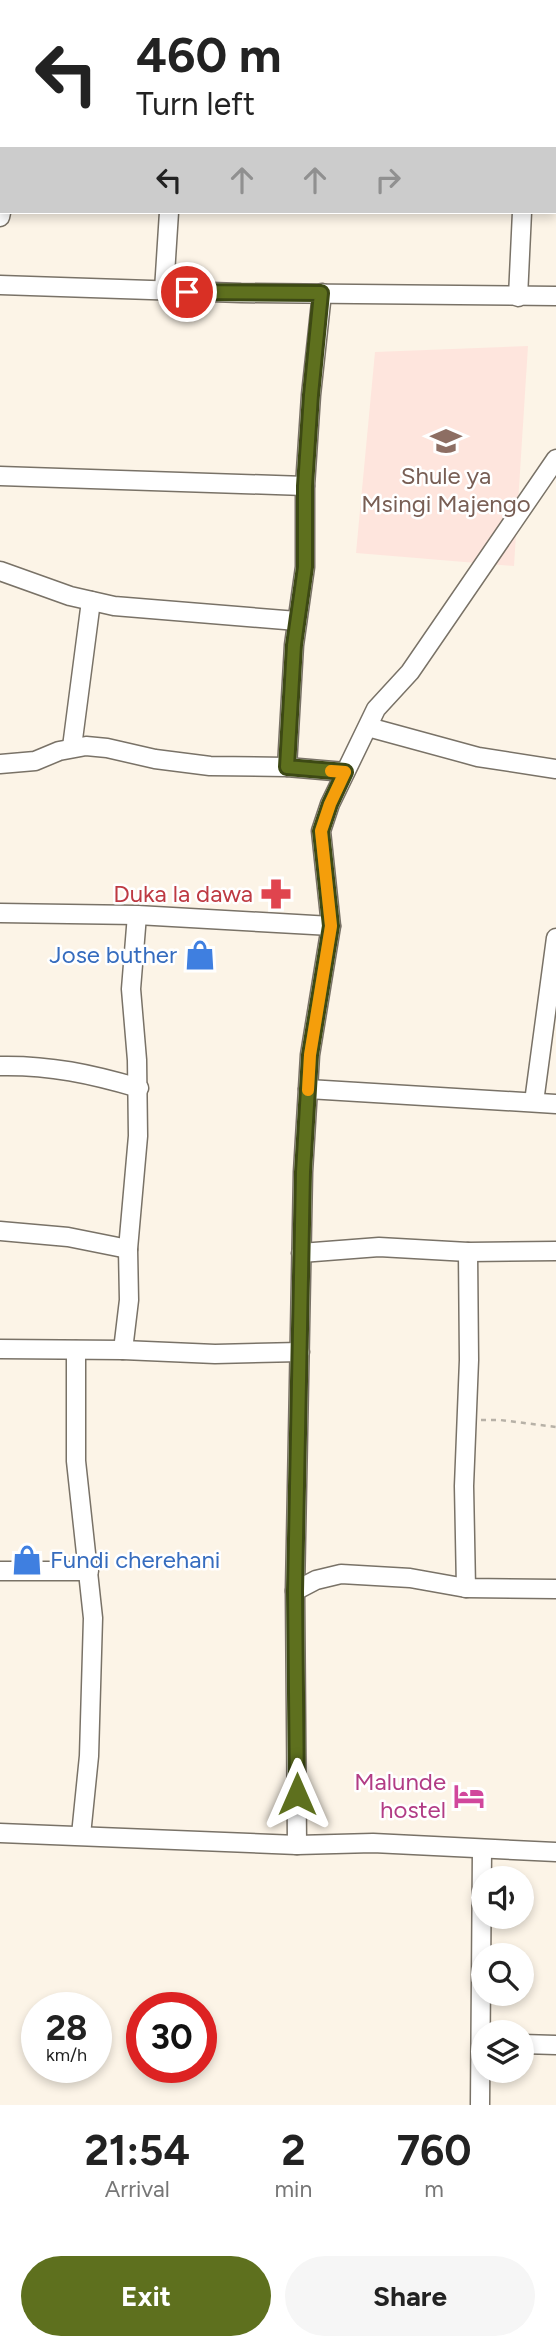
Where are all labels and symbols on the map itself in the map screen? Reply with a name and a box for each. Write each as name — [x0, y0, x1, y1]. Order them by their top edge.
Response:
pin — [157, 262, 217, 322]
school or university icon: Shule ya Msingi Majengo — [429, 424, 463, 458]
place label: Shule ya Msingi Majengo — [361, 461, 531, 518]
pharmacy icon: Duka la dawa — [259, 877, 293, 911]
place label: Duka la dawa — [113, 879, 253, 908]
shop icon: Jose buther — [183, 938, 217, 972]
place label: Jose buther — [49, 940, 177, 969]
shop icon: Fundi cherehani — [10, 1543, 44, 1577]
place label: Fundi cherehani — [50, 1545, 220, 1574]
position arrow — [260, 1757, 334, 1831]
place label: Malunde hostel — [354, 1767, 446, 1824]
hotel icon: Malunde hostel — [452, 1779, 486, 1813]
speed limit sign: 30 — [126, 1992, 217, 2083]

